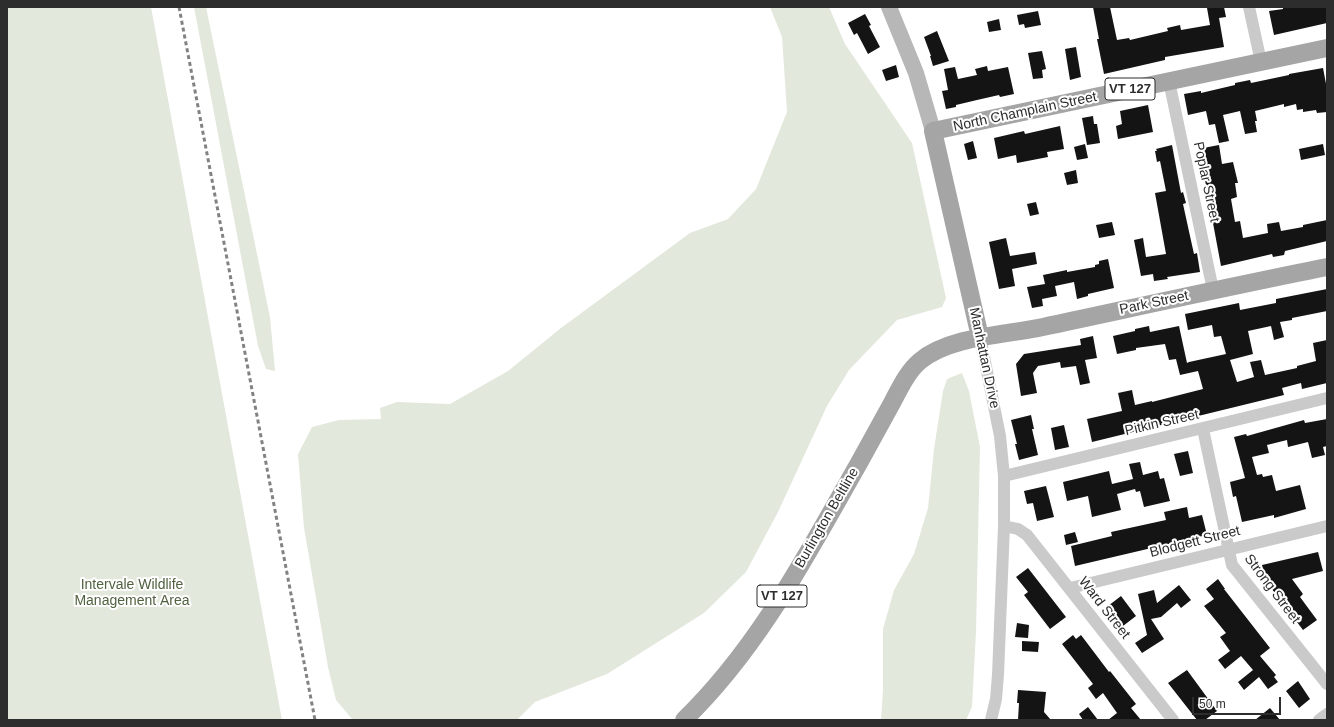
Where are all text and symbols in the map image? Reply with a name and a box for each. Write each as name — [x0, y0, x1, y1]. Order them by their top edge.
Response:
road number: VT 127 — [1105, 78, 1155, 100]
street label: North Champlain Street — [952, 89, 1098, 135]
street label: Poplar Street — [1189, 140, 1223, 224]
street label: Park Street — [1118, 288, 1190, 318]
street label: Manhattan Drive — [965, 306, 1003, 410]
street label: Pitkin Street — [1123, 406, 1201, 440]
street label: Burlington Beltline — [792, 465, 862, 571]
street label: Blodgett Street — [1148, 523, 1242, 561]
street label: Strong Street — [1240, 551, 1304, 627]
street label: Ward Street — [1075, 574, 1133, 642]
park label: Intervale Wildlife Management Area — [74, 577, 190, 610]
road number: VT 127 — [757, 585, 807, 607]
scale bar — [1194, 689, 1283, 715]
text: 50 m — [1199, 697, 1226, 711]

